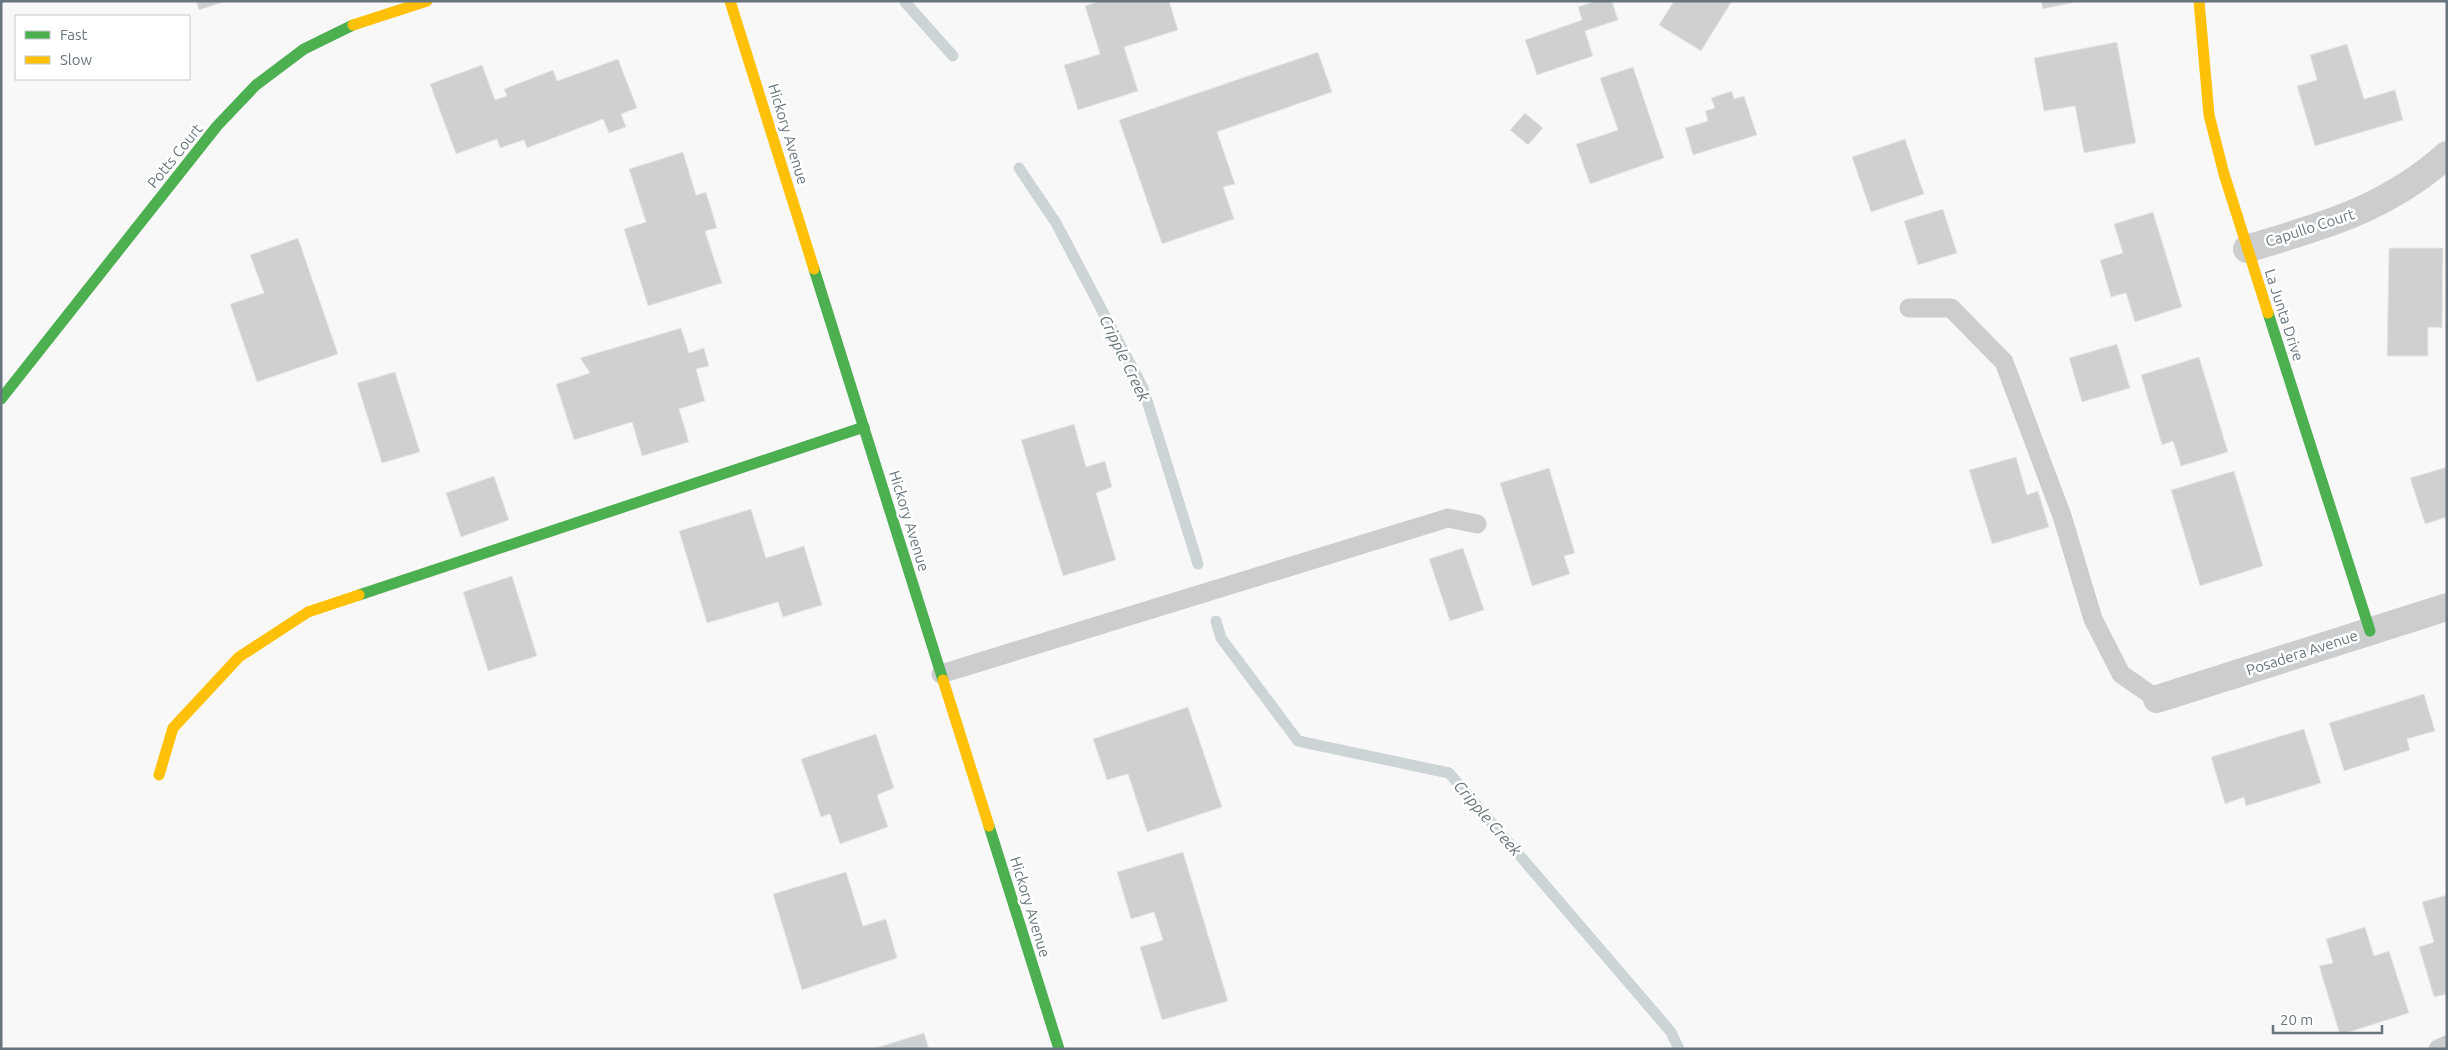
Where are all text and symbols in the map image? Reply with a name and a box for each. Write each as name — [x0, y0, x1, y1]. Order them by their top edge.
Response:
legend — [15, 15, 190, 80]
text: Fast — [60, 26, 88, 43]
text: Slow — [60, 51, 93, 68]
street label: Hickory Avenue — [765, 81, 812, 186]
street label: Potts Court — [144, 120, 206, 191]
street label: Capullo Court — [2263, 205, 2357, 250]
street label: La Junta Drive — [2262, 267, 2307, 363]
water label: Cripple Creek — [1096, 312, 1154, 405]
street label: Hickory Avenue — [886, 468, 933, 573]
street label: Posadera Avenue — [2244, 626, 2360, 679]
water label: Cripple Creek — [1450, 777, 1526, 860]
street label: Hickory Avenue — [1007, 854, 1054, 959]
scale bar — [2273, 1002, 2382, 1034]
text: 20 m — [2280, 1011, 2313, 1028]

